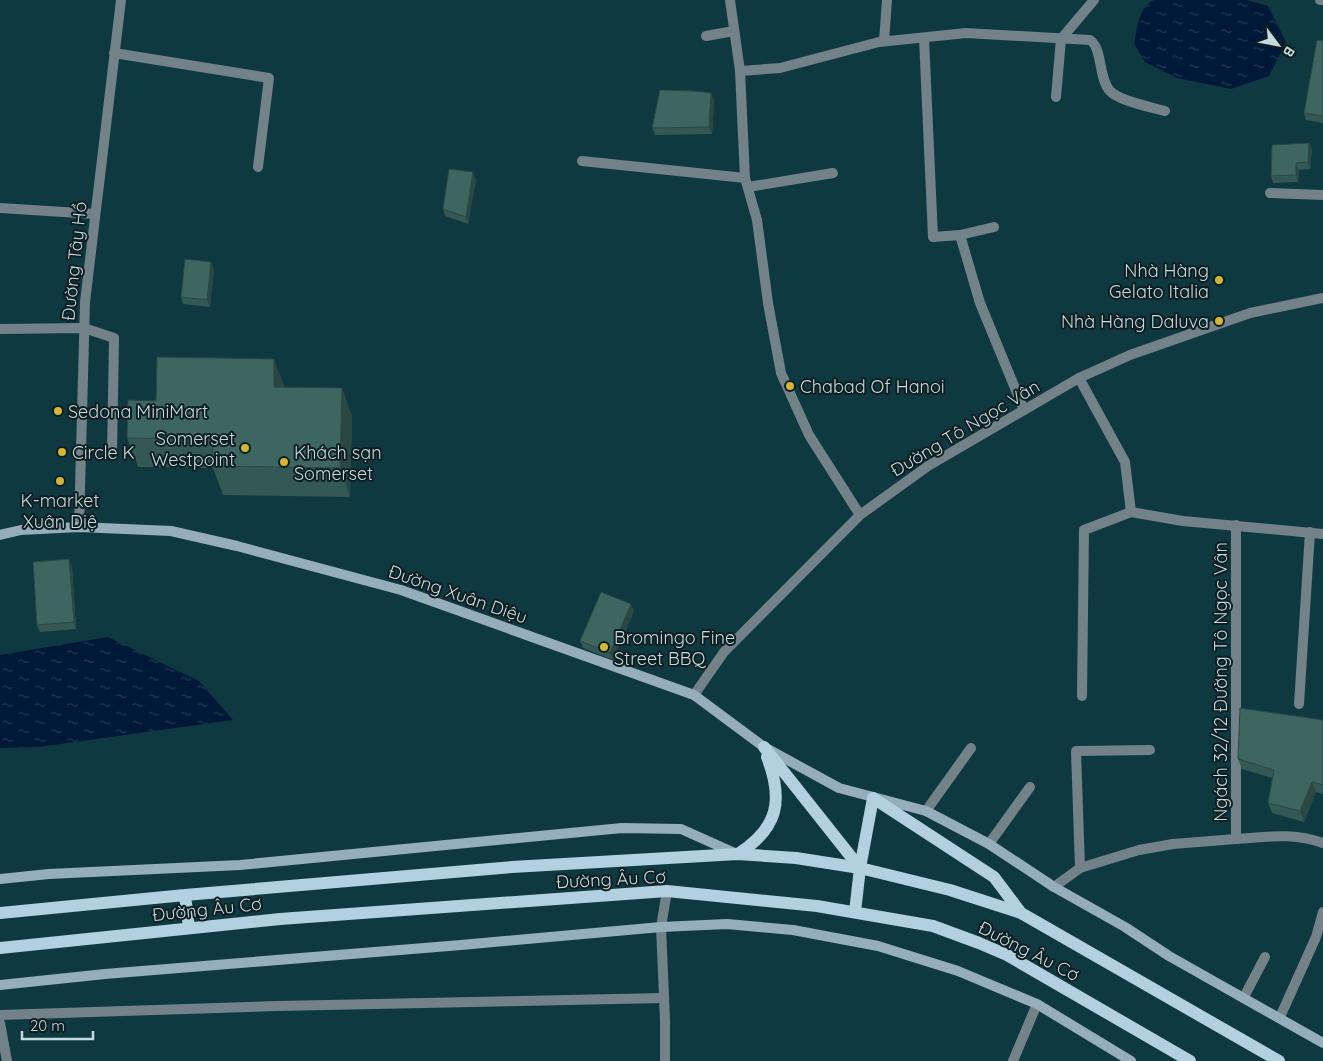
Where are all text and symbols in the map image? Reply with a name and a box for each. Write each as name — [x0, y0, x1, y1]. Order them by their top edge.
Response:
north arrow — [1253, 20, 1303, 70]
text: B — [1279, 43, 1299, 61]
street label: Đường Tây Hồ — [56, 200, 92, 322]
place label: Nhà Hàng Gelato Italia — [1109, 259, 1209, 303]
marker: Nhà Hàng Gelato Italia — [1213, 274, 1225, 286]
place label: Nhà Hàng Daluva — [1061, 310, 1209, 333]
marker: Nhà Hàng Daluva — [1213, 315, 1225, 327]
street label: Đường Tô Ngọc Vân — [886, 374, 1044, 482]
place label: Chabad Of Hanoi — [800, 375, 945, 398]
marker: Chabad Of Hanoi — [784, 380, 796, 392]
place label: Sedona MiniMart — [68, 400, 208, 423]
marker: Sedona MiniMart — [52, 405, 64, 417]
place label: Somerset Westpoint — [151, 427, 235, 471]
place label: Circle K — [72, 441, 135, 464]
place label: Khách sạn Somerset — [294, 441, 382, 485]
marker: Somerset Westpoint — [239, 442, 251, 454]
marker: Circle K — [56, 446, 68, 458]
marker: Khách sạn Somerset — [278, 456, 290, 468]
marker: K-market Xuân Diệ — [54, 475, 66, 487]
place label: K-market Xuân Diệ — [21, 489, 99, 533]
street label: Ngách 32/12 Đường Tô Ngọc Vân — [1209, 542, 1232, 822]
street label: Đường Xuân Diệu — [386, 560, 530, 628]
place label: Bromingo Fine Street BBQ — [614, 626, 735, 670]
marker: Bromingo Fine Street BBQ — [598, 641, 610, 653]
street label: Đường Âu Cơ — [555, 865, 667, 893]
street label: Đường Âu Cơ — [151, 892, 263, 926]
street label: Đường Âu Cơ — [975, 916, 1083, 986]
scale bar — [22, 1008, 94, 1040]
text: 20 m — [30, 1016, 65, 1035]

